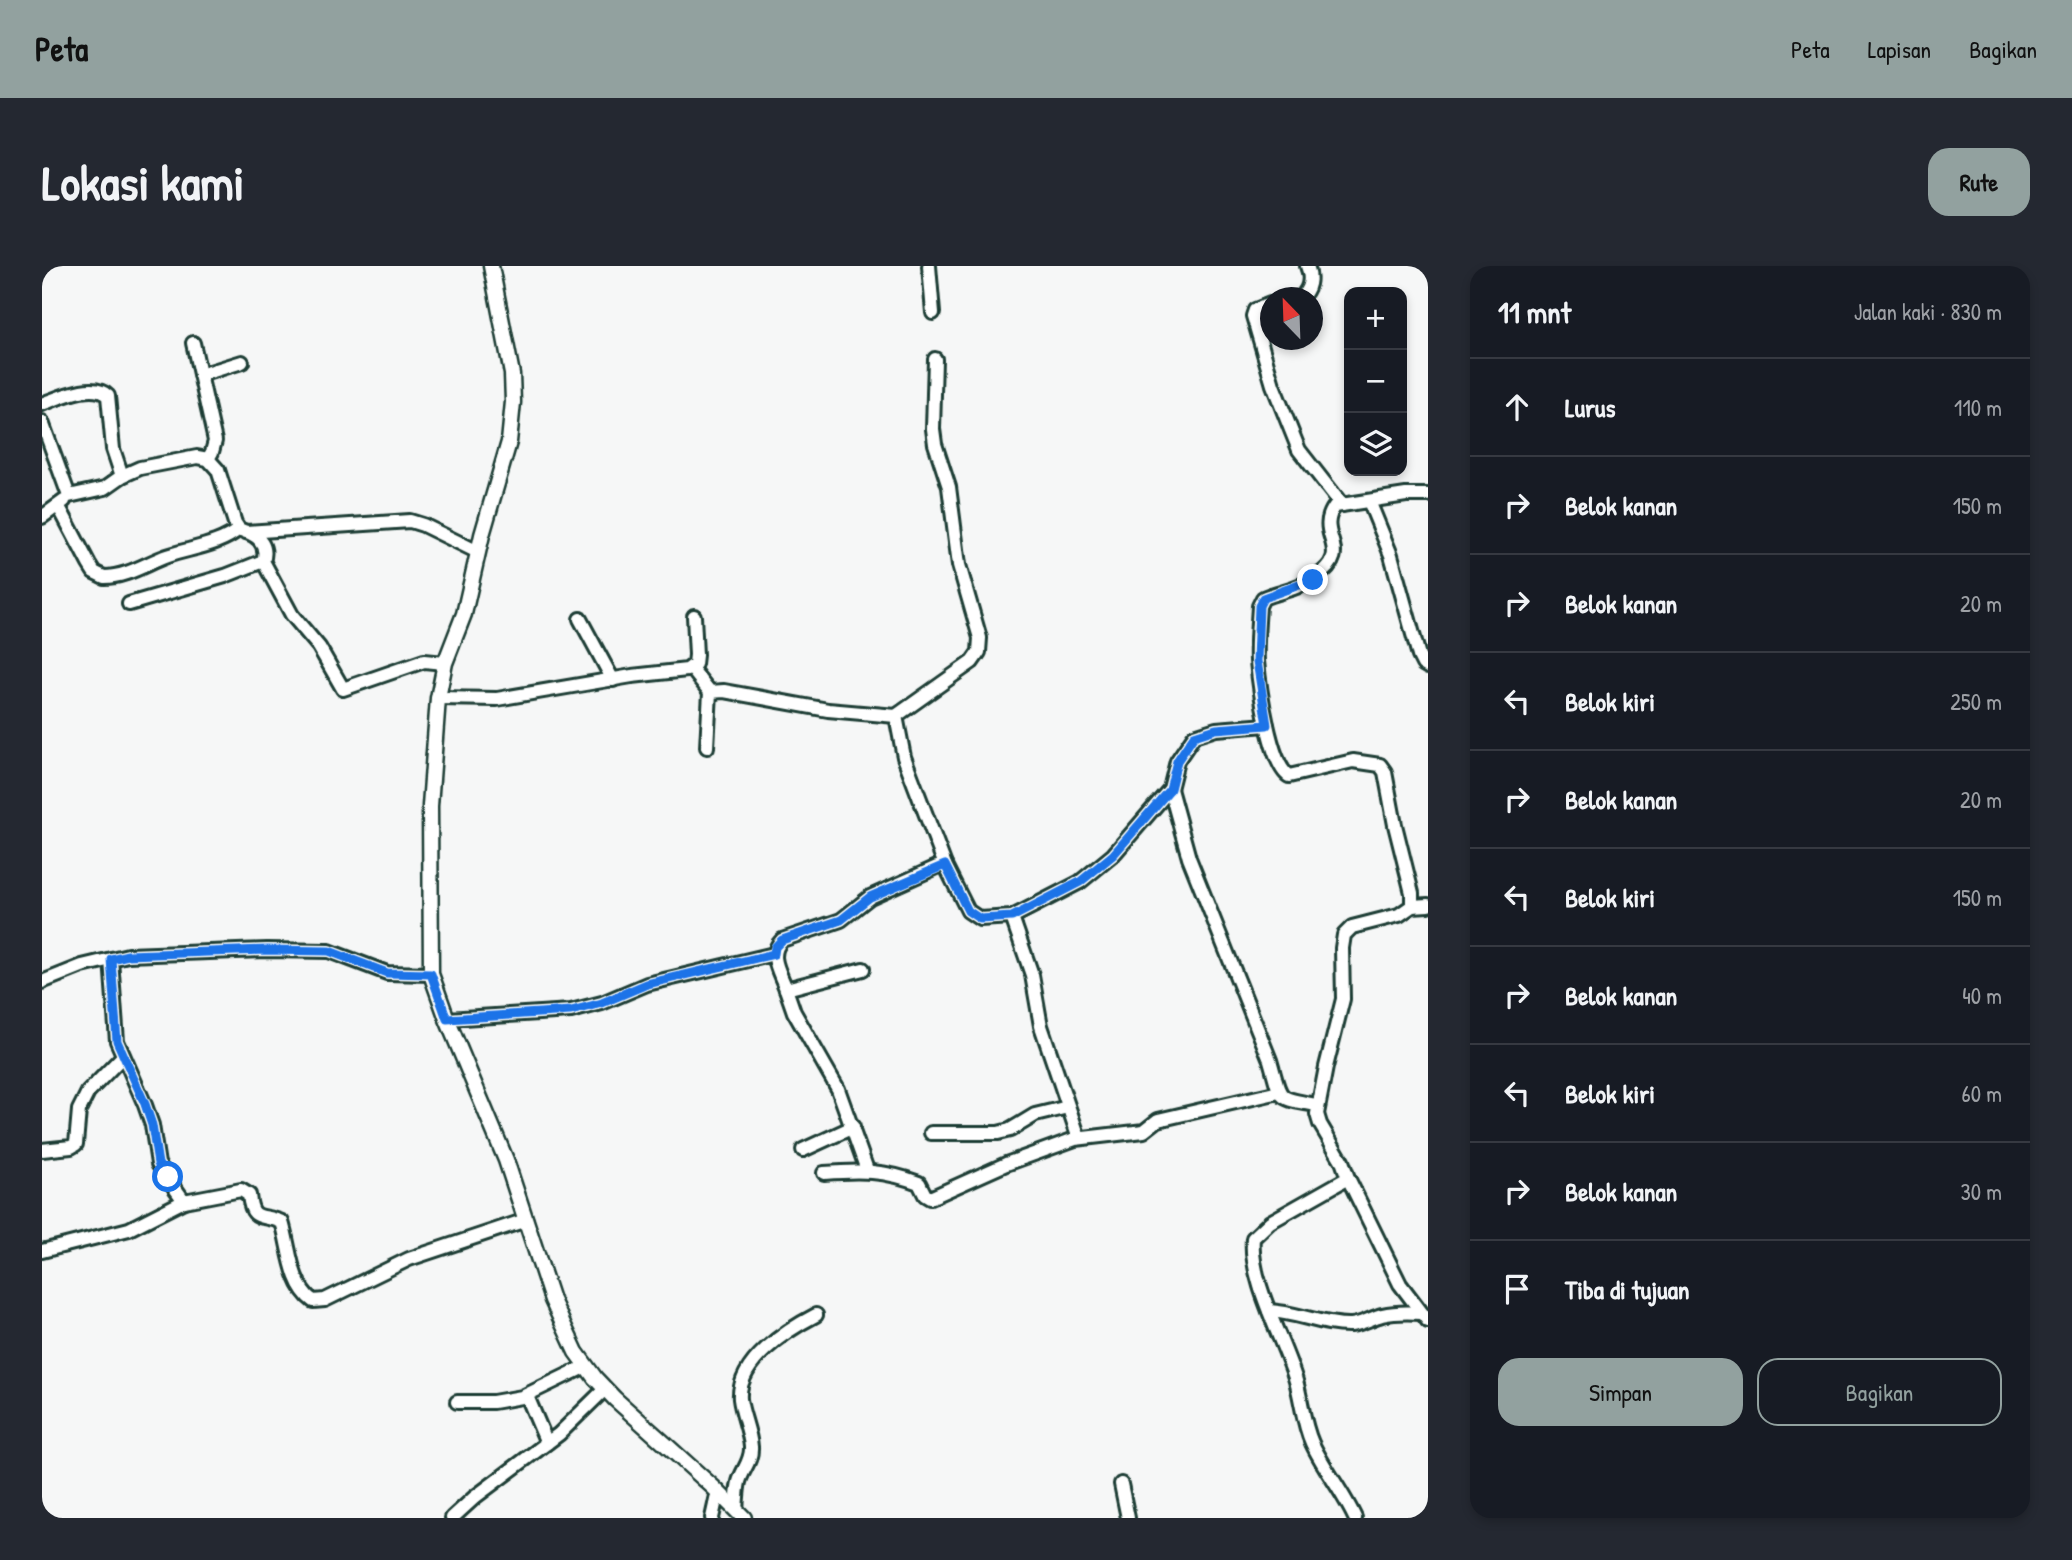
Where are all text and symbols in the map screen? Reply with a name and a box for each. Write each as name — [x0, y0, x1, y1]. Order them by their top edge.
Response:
text: Peta — [35, 27, 88, 71]
text: Peta — [1791, 33, 1830, 65]
text: Lapisan — [1868, 33, 1931, 65]
text: Bagikan — [1969, 33, 2037, 65]
button: Rute — [1928, 148, 2030, 216]
text: Lokasi kami — [42, 149, 244, 215]
north arrow — [1260, 287, 1323, 350]
map controls — [1344, 287, 1407, 476]
button: + — [1344, 287, 1407, 350]
text: 11 mnt — [1498, 292, 1571, 332]
text: Jalan kaki · 830 m — [1854, 296, 2002, 327]
button: − — [1344, 350, 1407, 413]
icon: ahead — [1498, 388, 1536, 426]
text: Lurus — [1565, 390, 1616, 425]
text: 110 m — [1954, 392, 2002, 423]
button: layers — [1344, 413, 1407, 476]
icon: right — [1498, 486, 1536, 524]
text: Belok kanan — [1565, 488, 1677, 523]
text: 150 m — [1953, 490, 2002, 521]
route end — [1297, 564, 1328, 595]
icon: right — [1498, 584, 1536, 622]
text: Belok kanan — [1565, 586, 1677, 621]
text: 20 m — [1960, 588, 2002, 619]
icon: left — [1498, 682, 1536, 720]
text: Belok kiri — [1565, 684, 1655, 719]
text: 250 m — [1950, 686, 2002, 717]
icon: right — [1498, 780, 1536, 818]
text: Belok kanan — [1565, 782, 1677, 817]
text: 20 m — [1960, 784, 2002, 815]
icon: left — [1498, 878, 1536, 916]
text: Belok kiri — [1565, 880, 1655, 915]
text: 150 m — [1953, 882, 2002, 913]
icon: right — [1498, 976, 1536, 1014]
text: Belok kanan — [1565, 978, 1677, 1013]
text: 40 m — [1962, 980, 2002, 1011]
icon: left — [1498, 1074, 1536, 1112]
text: Belok kiri — [1565, 1076, 1655, 1111]
text: 60 m — [1962, 1078, 2002, 1109]
route start — [152, 1161, 183, 1192]
icon: right — [1498, 1172, 1536, 1210]
text: Belok kanan — [1565, 1174, 1677, 1209]
text: 30 m — [1960, 1176, 2002, 1207]
icon: arrive — [1498, 1270, 1536, 1308]
text: Tiba di tujuan — [1565, 1272, 1690, 1307]
button: Simpan — [1498, 1358, 1743, 1426]
button: Bagikan — [1757, 1358, 2002, 1426]

